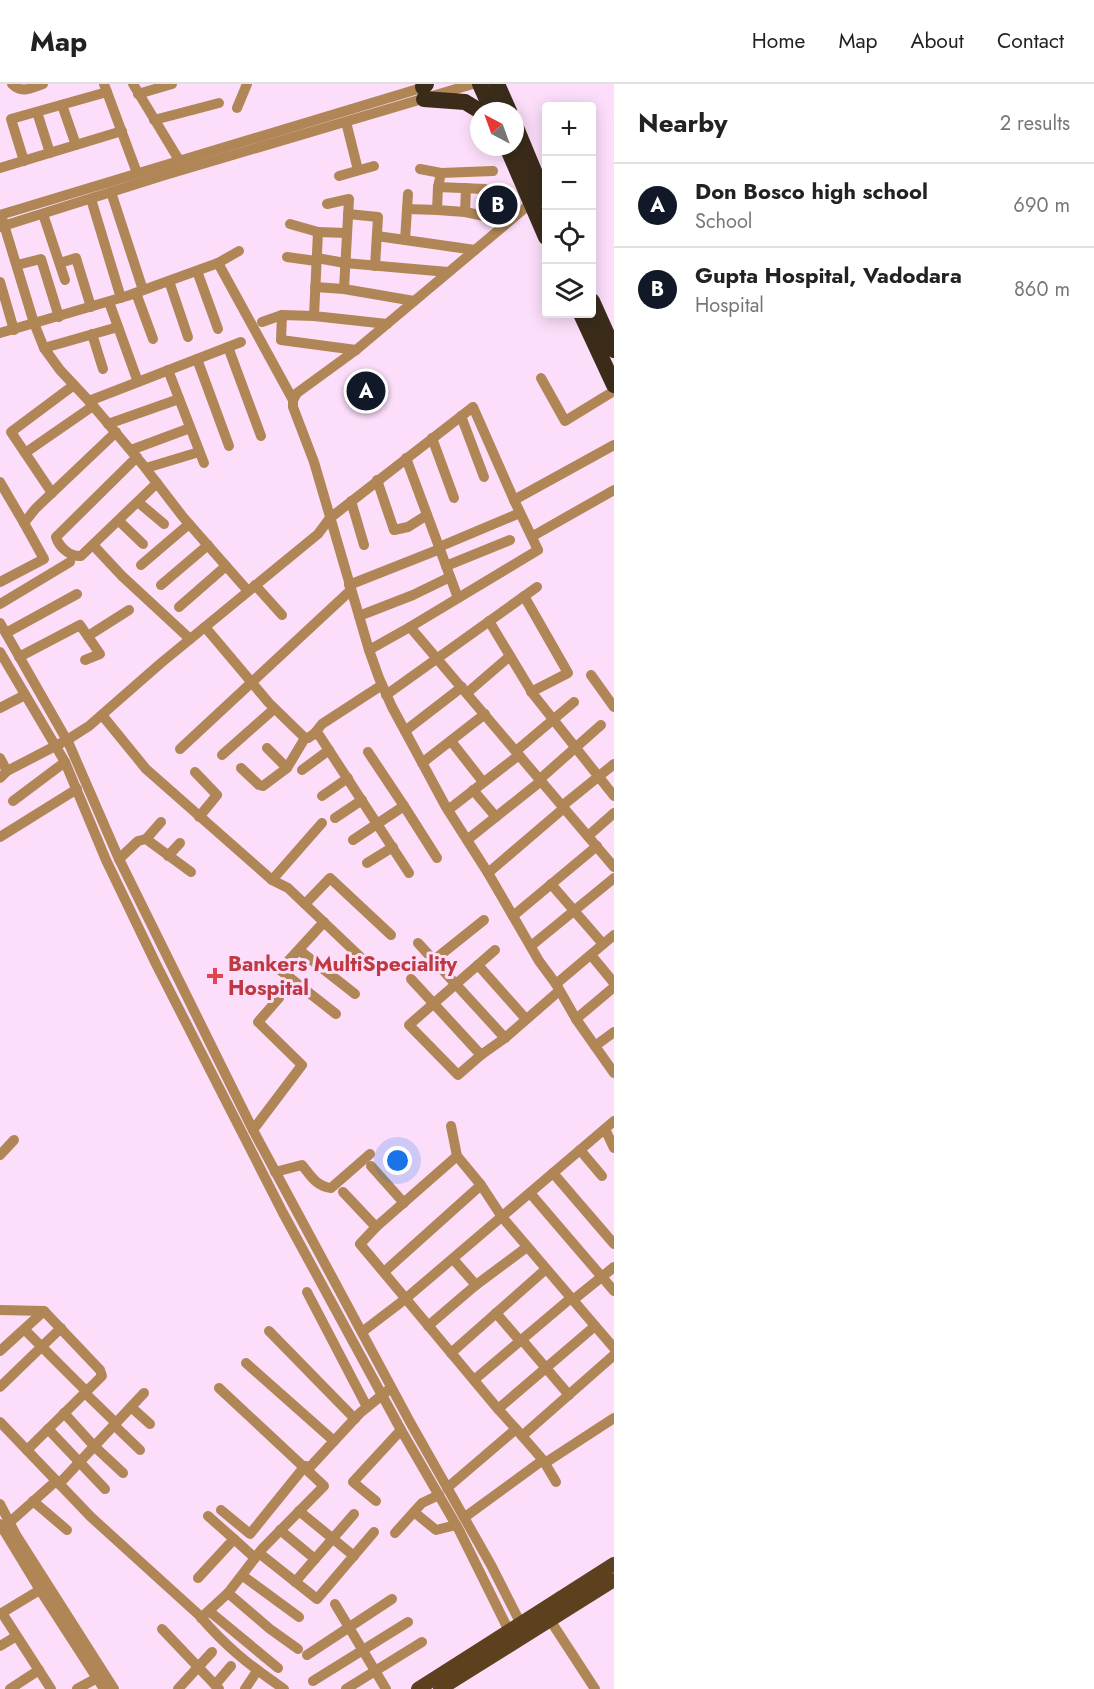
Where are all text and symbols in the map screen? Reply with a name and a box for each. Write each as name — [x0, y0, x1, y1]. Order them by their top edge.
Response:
text: Map — [30, 21, 87, 62]
text: Home — [752, 26, 805, 56]
text: Map — [838, 26, 878, 56]
text: About — [911, 26, 964, 56]
text: Contact — [997, 26, 1064, 56]
north arrow — [470, 102, 524, 156]
map controls — [542, 102, 596, 318]
button: + — [542, 102, 596, 156]
text: Nearby — [638, 104, 727, 142]
text: 2 results — [1000, 109, 1070, 138]
button: − — [542, 156, 596, 210]
text: Don Bosco high school — [695, 175, 928, 207]
pin: B — [478, 182, 518, 228]
text: A — [650, 191, 665, 220]
text: 690 m — [1013, 191, 1070, 220]
text: School — [695, 207, 752, 236]
button: locate — [542, 210, 596, 264]
text: Gupta Hospital, Vadodara — [695, 259, 962, 291]
button: layers — [542, 264, 596, 318]
text: B — [651, 275, 664, 304]
text: 860 m — [1014, 275, 1070, 304]
text: Hospital — [695, 291, 764, 320]
pin: A — [346, 368, 386, 414]
place label: Bankers MultiSpeciality Hospital — [228, 949, 458, 1003]
marker: Bankers MultiSpeciality Hospital — [206, 967, 224, 985]
your location — [383, 1146, 412, 1175]

